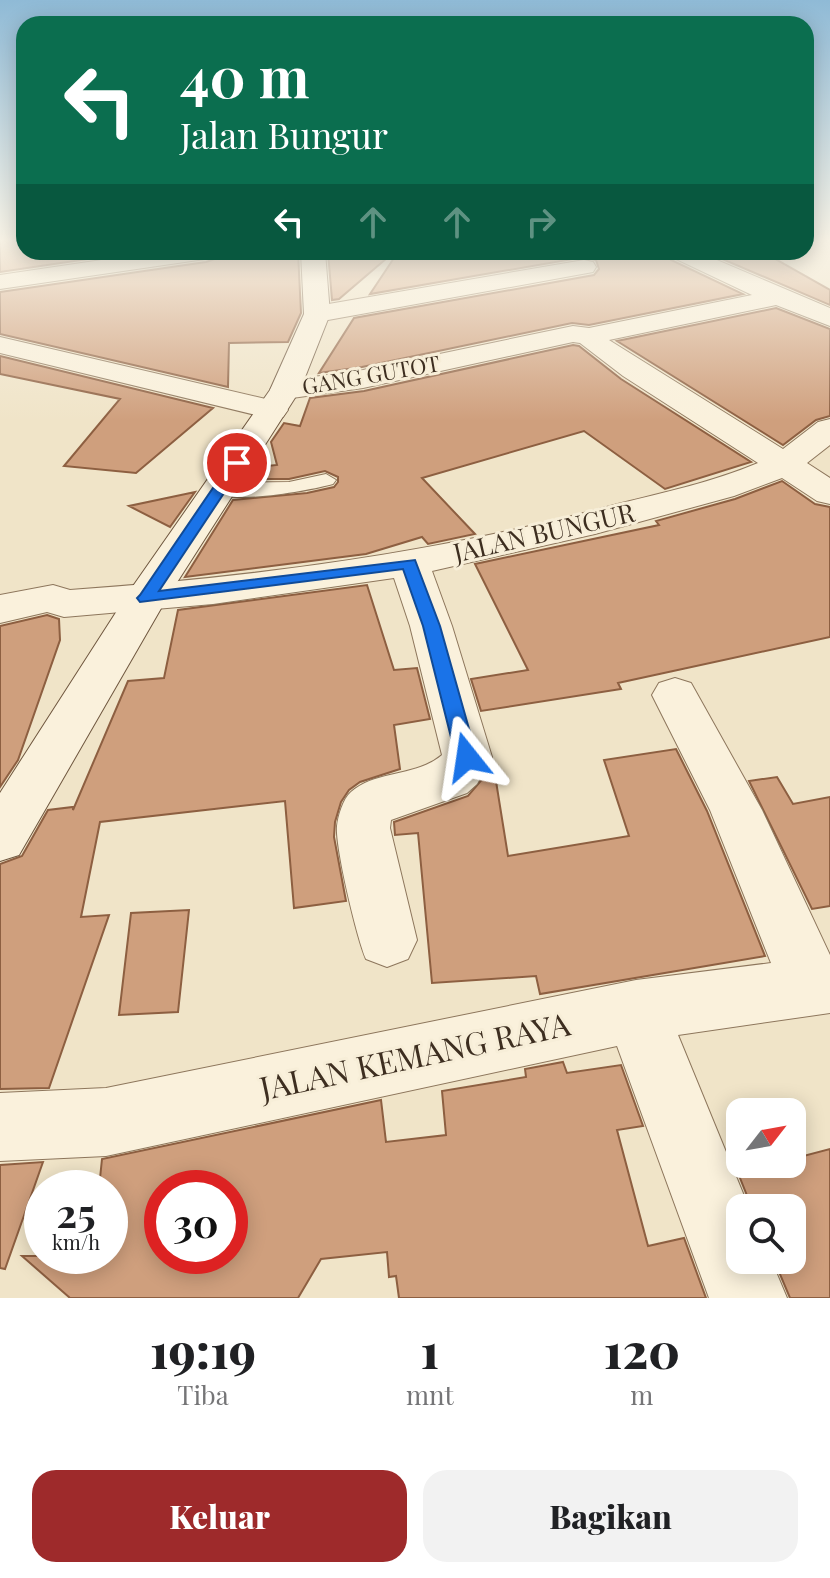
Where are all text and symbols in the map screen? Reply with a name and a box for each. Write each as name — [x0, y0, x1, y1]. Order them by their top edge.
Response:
text: 40 m — [180, 38, 309, 113]
icon: left — [48, 48, 152, 152]
text: Jalan Bungur — [180, 110, 388, 158]
icon: left — [267, 200, 311, 244]
icon: ahead — [351, 200, 395, 244]
icon: ahead — [435, 200, 479, 244]
icon: right — [519, 200, 563, 244]
street label: GANG GUTOT — [300, 347, 442, 401]
pin — [203, 429, 271, 497]
icon: arrive — [215, 441, 259, 485]
street label: JALAN BUNGUR — [449, 493, 639, 570]
position arrow — [425, 715, 509, 799]
street label: JALAN KEMANG RAYA — [254, 1000, 574, 1109]
north arrow — [726, 1098, 806, 1178]
map controls — [726, 1098, 806, 1274]
speed limit sign: 30 — [144, 1170, 248, 1274]
text: 25 — [56, 1185, 96, 1238]
button: search — [726, 1194, 806, 1274]
text: km/h — [52, 1228, 100, 1255]
text: 19:19 — [150, 1317, 256, 1381]
text: 1 — [421, 1317, 439, 1381]
text: 120 — [604, 1317, 680, 1381]
text: Tiba — [177, 1377, 229, 1412]
text: mnt — [406, 1377, 454, 1412]
text: m — [630, 1377, 653, 1412]
button: Keluar — [32, 1470, 407, 1562]
button: Bagikan — [423, 1470, 798, 1562]

